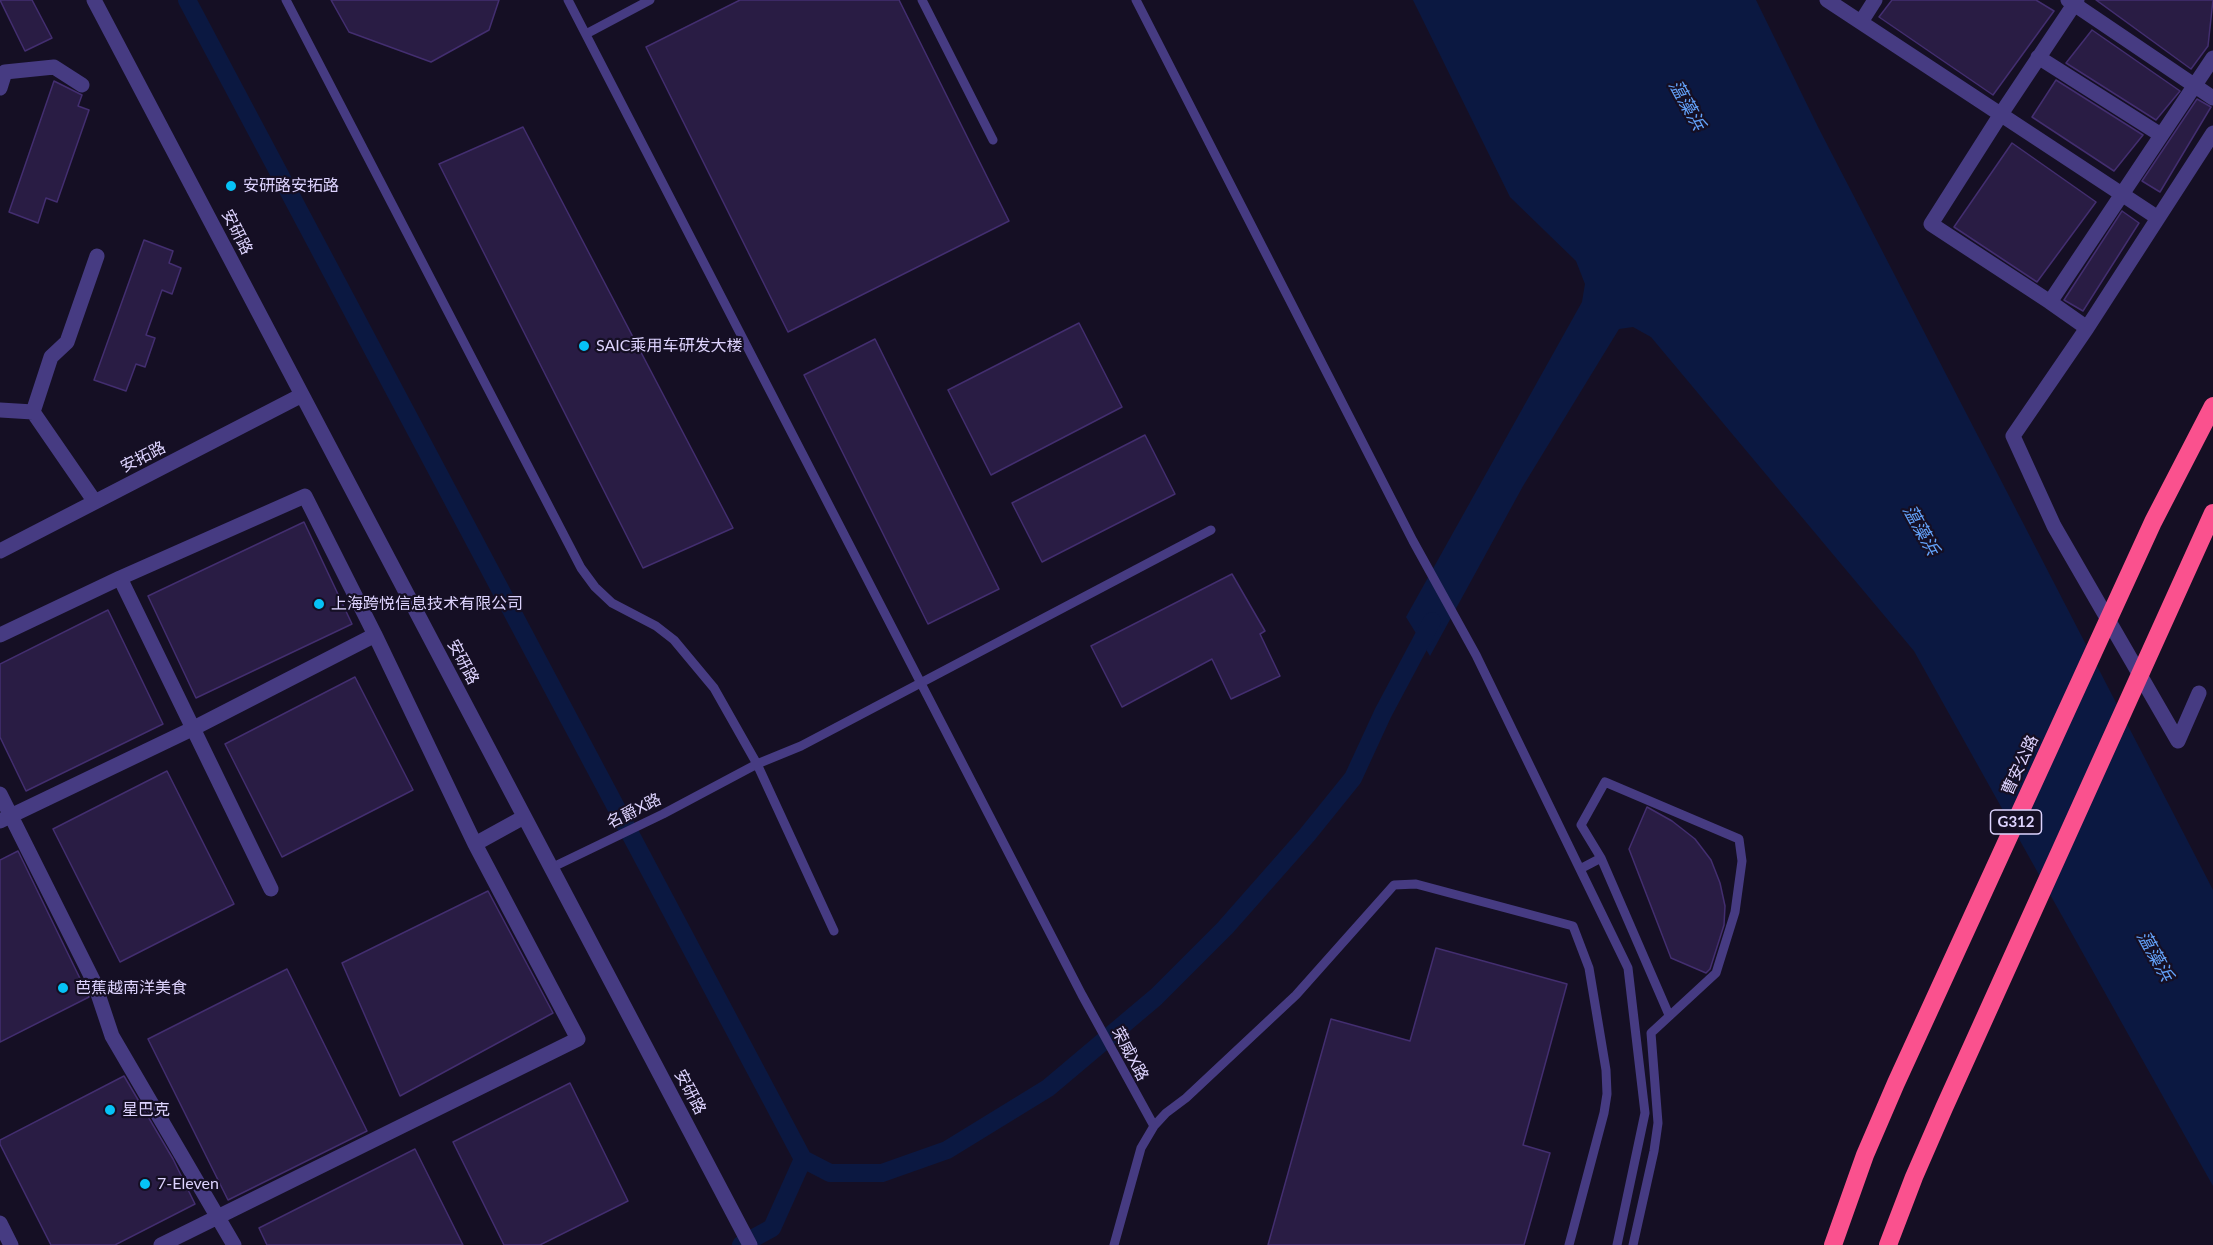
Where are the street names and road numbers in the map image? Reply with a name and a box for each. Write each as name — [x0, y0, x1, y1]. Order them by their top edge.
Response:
street label: 安研路 — [218, 206, 256, 258]
street label: 安拓路 — [117, 438, 169, 476]
street label: 安研路 — [443, 636, 483, 688]
street label: 曹安公路 — [1998, 732, 2042, 798]
street label: 名爵X路 — [604, 790, 664, 832]
road number: G312 — [1990, 810, 2042, 834]
street label: 荣威X路 — [1108, 1024, 1152, 1084]
street label: 安研路 — [670, 1066, 710, 1118]

